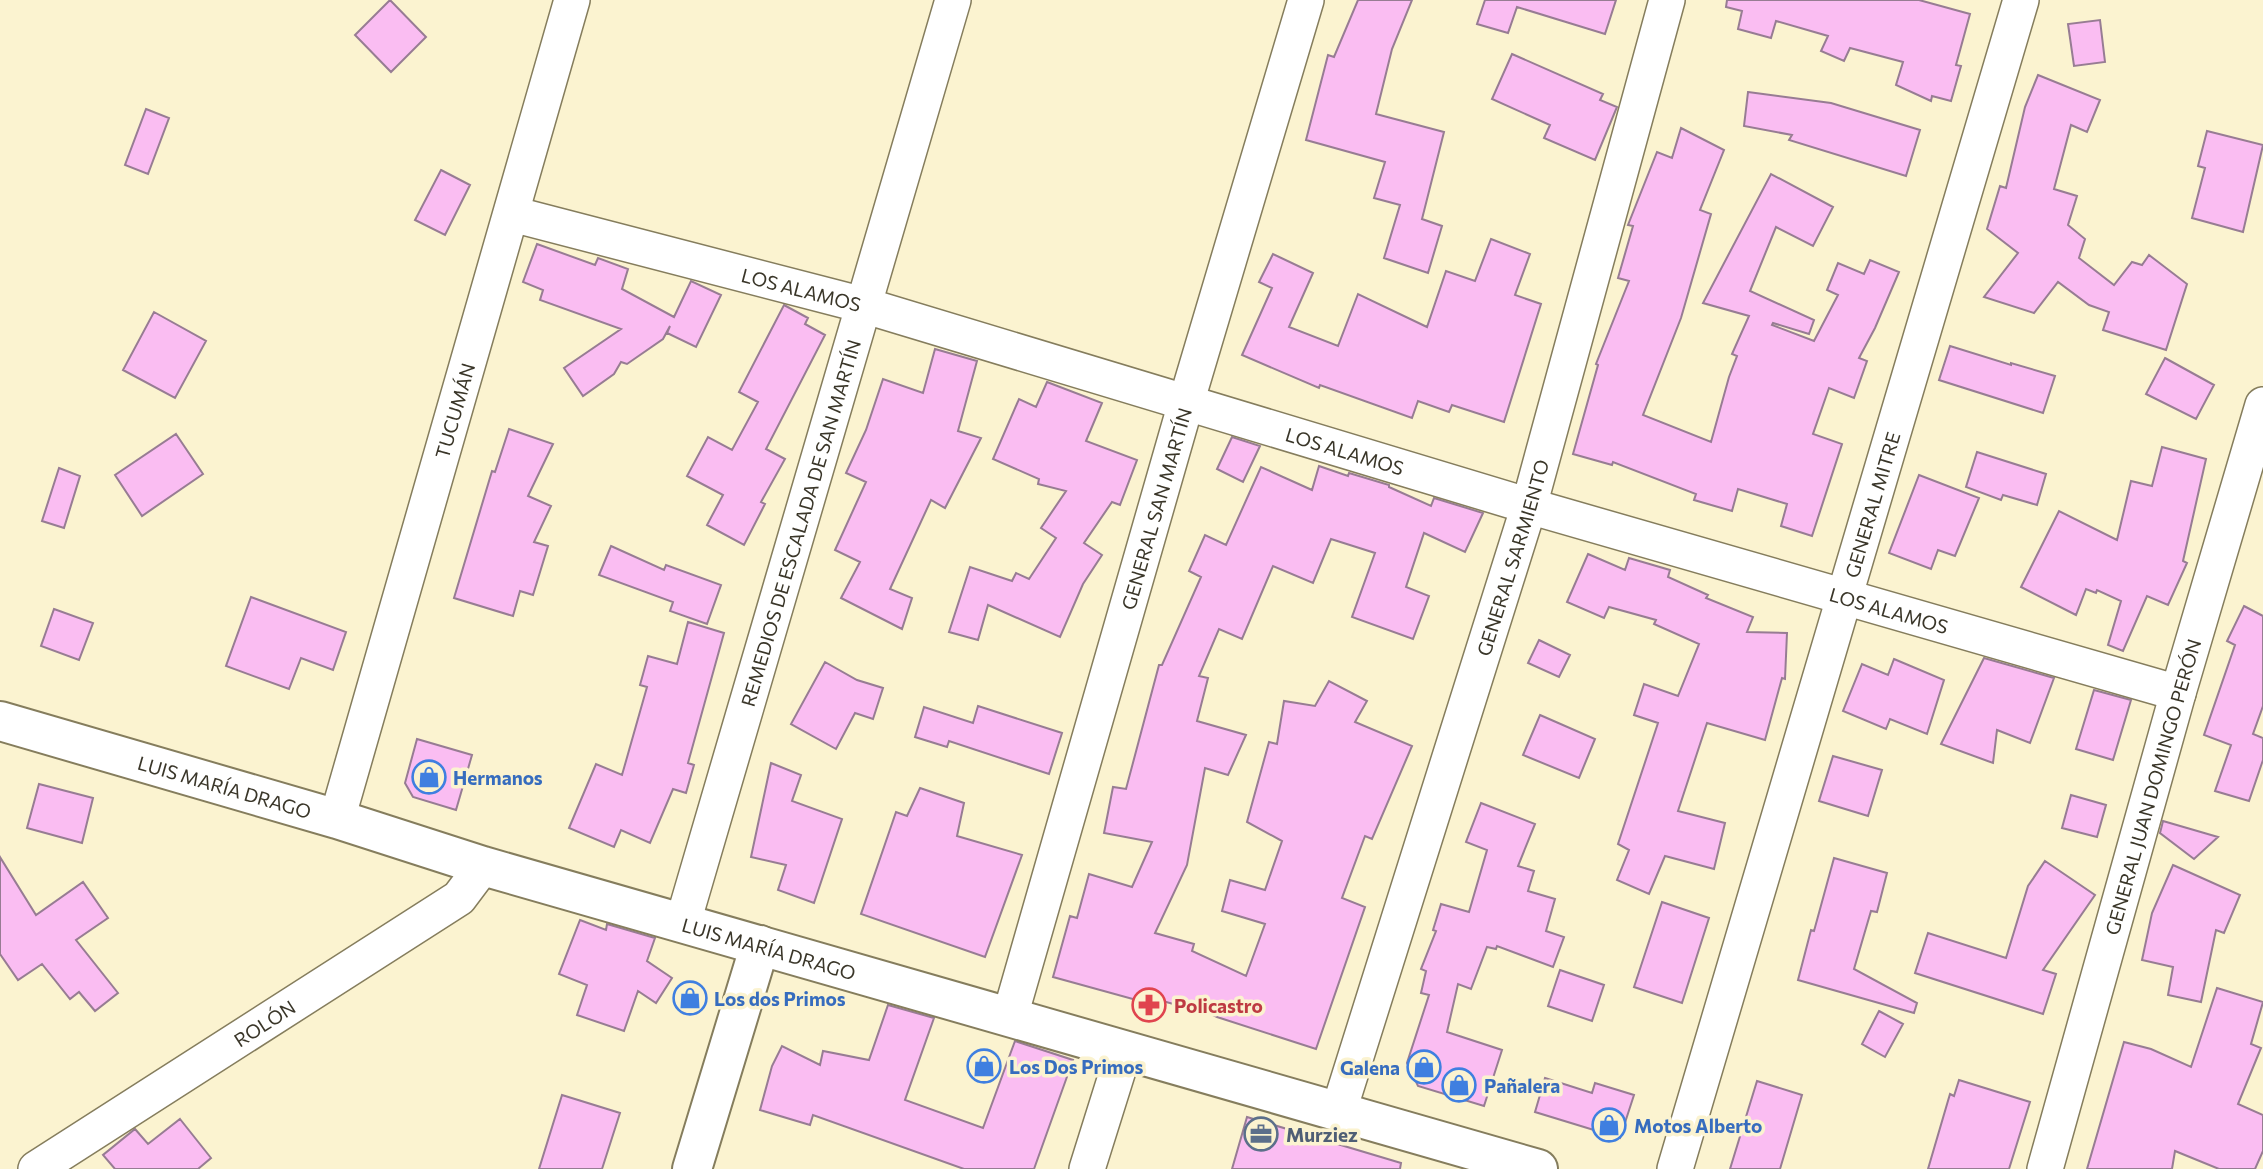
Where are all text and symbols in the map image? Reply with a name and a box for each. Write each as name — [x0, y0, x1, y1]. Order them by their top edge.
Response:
street label: LOS ALAMOS — [739, 263, 864, 316]
street label: REMEDIOS DE ESCALADA DE SAN MARTÍN — [735, 336, 865, 709]
street label: TUCUMÁN — [430, 360, 479, 461]
street label: GENERAL SAN MARTÍN — [1116, 405, 1196, 612]
street label: LOS ALAMOS — [1283, 422, 1407, 479]
street label: GENERAL MITRE — [1839, 429, 1904, 580]
street label: GENERAL SARMIENTO — [1471, 457, 1553, 659]
street label: LOS ALAMOS — [1827, 582, 1951, 638]
street label: GENERAL JUAN DOMINGO PERÓN — [2099, 636, 2205, 937]
street label: LUIS MARÍA DRAGO — [135, 750, 314, 822]
shop icon: Hermanos — [410, 758, 448, 796]
place label: Hermanos — [453, 766, 543, 789]
street label: LUIS MARÍA DRAGO — [680, 912, 859, 984]
shop icon: Los dos Primos — [671, 979, 709, 1017]
pharmacy icon: Policastro — [1130, 986, 1168, 1024]
place label: Los dos Primos — [714, 987, 846, 1010]
place label: Policastro — [1174, 994, 1263, 1017]
street label: ROLÓN — [229, 995, 299, 1051]
shop icon: Los Dos Primos — [965, 1047, 1003, 1085]
shop icon: Galena — [1405, 1048, 1443, 1086]
place label: Los Dos Primos — [1009, 1055, 1143, 1078]
place label: Galena — [1340, 1056, 1400, 1079]
shop icon: Pañalera — [1440, 1066, 1478, 1104]
place label: Pañalera — [1484, 1074, 1560, 1097]
shop icon: Motos Alberto — [1590, 1106, 1628, 1144]
place label: Motos Alberto — [1634, 1114, 1762, 1137]
office icon: Murziez — [1242, 1115, 1280, 1153]
place label: Murziez — [1286, 1123, 1358, 1146]

